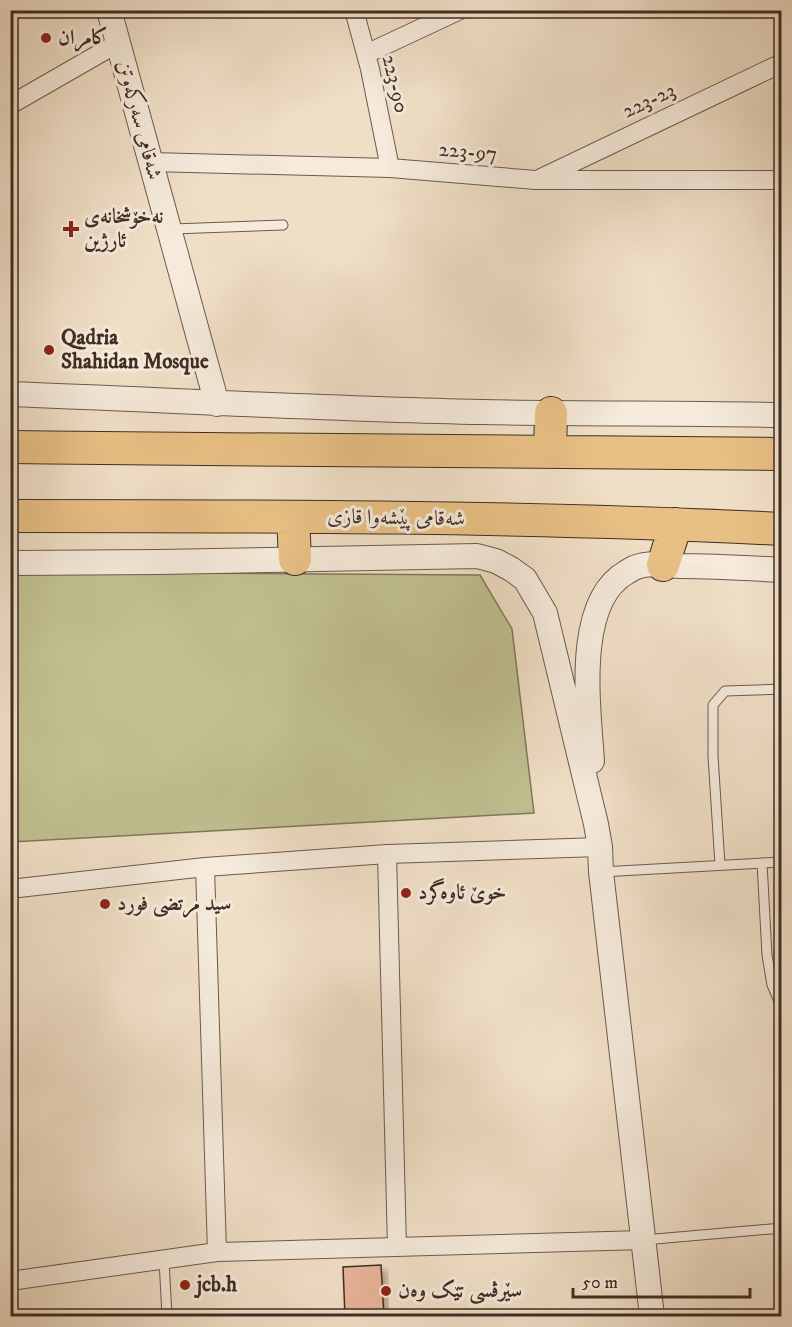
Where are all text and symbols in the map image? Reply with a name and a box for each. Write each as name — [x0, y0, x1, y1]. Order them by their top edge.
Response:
place label: كامران — [58, 25, 108, 52]
marker: كامران — [39, 31, 53, 45]
street label: 223-90 — [376, 52, 414, 116]
street label: شەقامی سەرکەوتن — [111, 57, 168, 183]
street label: 223-23 — [619, 78, 679, 124]
street label: 223-97 — [438, 136, 498, 168]
place label: نەخۆشخانەی ئارژین — [84, 204, 163, 254]
marker: نەخۆشخانەی ئارژین — [62, 220, 80, 238]
place label: Qadria Shahidan Mosque — [61, 325, 209, 375]
marker: Qadria Shahidan Mosque — [42, 343, 56, 357]
street label: شەقامی پێشەوا قازی — [327, 504, 465, 532]
place label: خوێ ئاوەگرد — [418, 878, 507, 906]
marker: خوێ ئاوەگرد — [399, 886, 413, 900]
place label: سيد مرتضى فورد — [117, 891, 231, 918]
marker: سيد مرتضى فورد — [98, 897, 112, 911]
scale bar — [573, 1261, 750, 1299]
place label: jcb.h — [193, 1272, 238, 1299]
text: 50 m — [582, 1272, 618, 1294]
marker: jcb.h — [178, 1278, 192, 1292]
place label: سێرڤسی تێک وەن — [398, 1278, 522, 1305]
marker: سێرڤسی تێک وەن — [379, 1284, 393, 1298]

